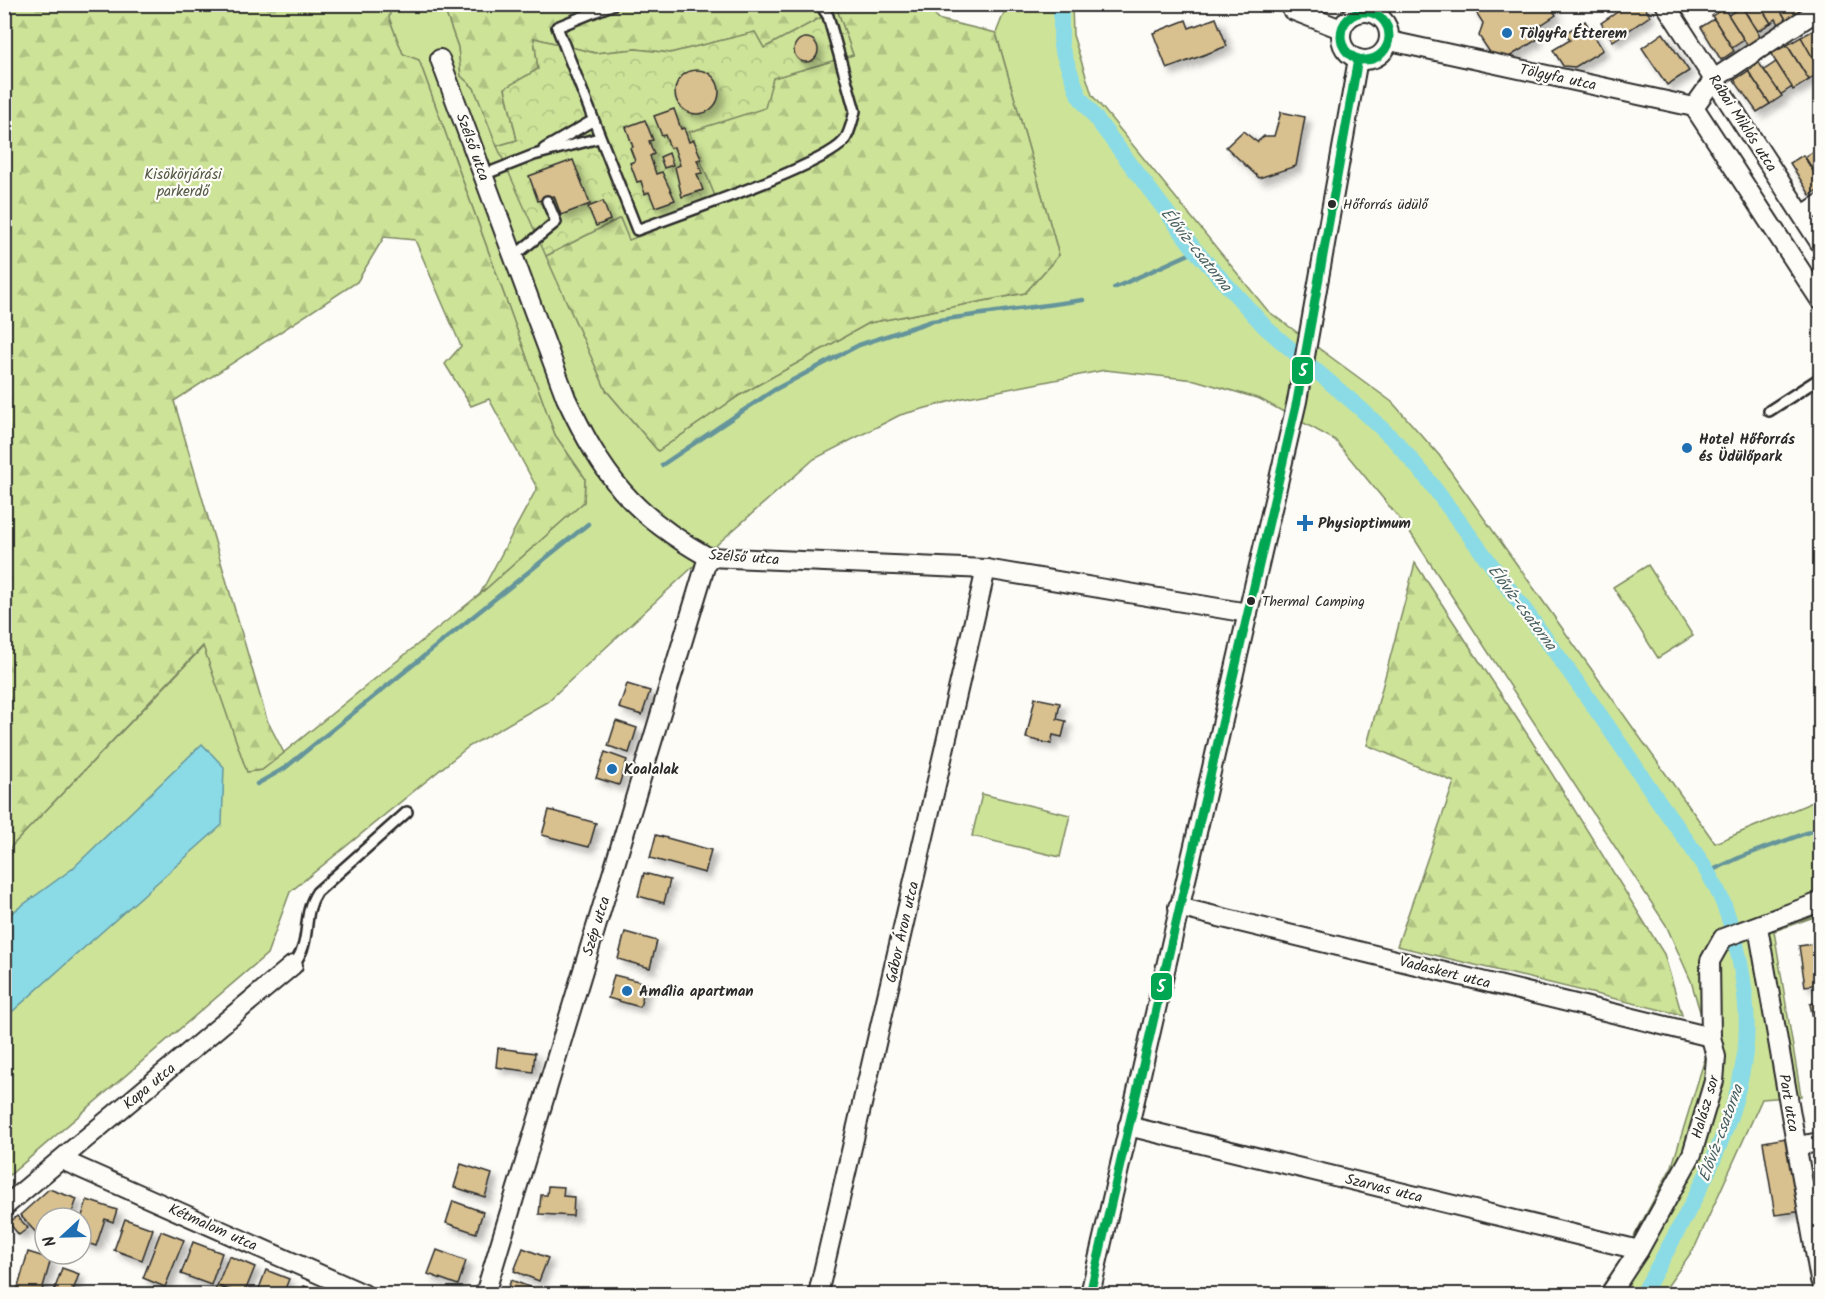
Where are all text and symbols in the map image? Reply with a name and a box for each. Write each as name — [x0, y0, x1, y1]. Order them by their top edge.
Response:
place label: Tölgyfa Étterem — [1519, 22, 1627, 46]
marker: Tölgyfa Étterem — [1500, 26, 1514, 40]
street label: Tölgyfa utca — [1517, 58, 1598, 98]
street label: Rábai Miklós utca — [1701, 70, 1783, 177]
street label: Szélső utca — [449, 110, 495, 185]
park label: Kisökörjárási parkerdő — [144, 163, 223, 204]
place label: Hőforrás üdülő — [1343, 194, 1430, 216]
marker: Hőforrás üdülő — [1326, 198, 1338, 210]
water label: Élővíz-csatorna — [1154, 203, 1238, 298]
line badge: 5 — [1291, 356, 1314, 385]
text: 5 — [1298, 359, 1309, 384]
place label: Hotel Hőforrás és Üdülőpark — [1699, 428, 1795, 469]
marker: Hotel Hőforrás és Üdülőpark — [1680, 441, 1694, 455]
place label: Physioptimum — [1318, 512, 1411, 536]
marker: Physioptimum — [1296, 514, 1314, 532]
street label: Szélső utca — [708, 544, 780, 572]
water label: Élővíz-csatorna — [1481, 560, 1563, 657]
place label: Thermal Camping — [1262, 591, 1365, 613]
marker: Thermal Camping — [1245, 595, 1257, 607]
place label: Koalalak — [624, 758, 679, 782]
marker: Koalalak — [605, 762, 619, 776]
street label: Gábor Áron utca — [880, 879, 926, 985]
street label: Szép utca — [577, 894, 617, 959]
street label: Vadaskert utca — [1397, 950, 1493, 996]
line badge: 5 — [1150, 972, 1173, 1001]
text: 5 — [1156, 975, 1167, 1000]
place label: Amália apartman — [639, 980, 754, 1004]
marker: Amália apartman — [620, 984, 634, 998]
street label: Kapa utca — [118, 1057, 181, 1116]
street label: Halász sor — [1685, 1072, 1727, 1142]
street label: Part utca — [1771, 1072, 1805, 1134]
water label: Élővíz-csatorna — [1692, 1080, 1751, 1186]
street label: Szarvas utca — [1342, 1168, 1425, 1210]
street label: Kétmalom utca — [164, 1198, 261, 1258]
north arrow — [33, 1206, 93, 1266]
text: N — [37, 1232, 64, 1250]

